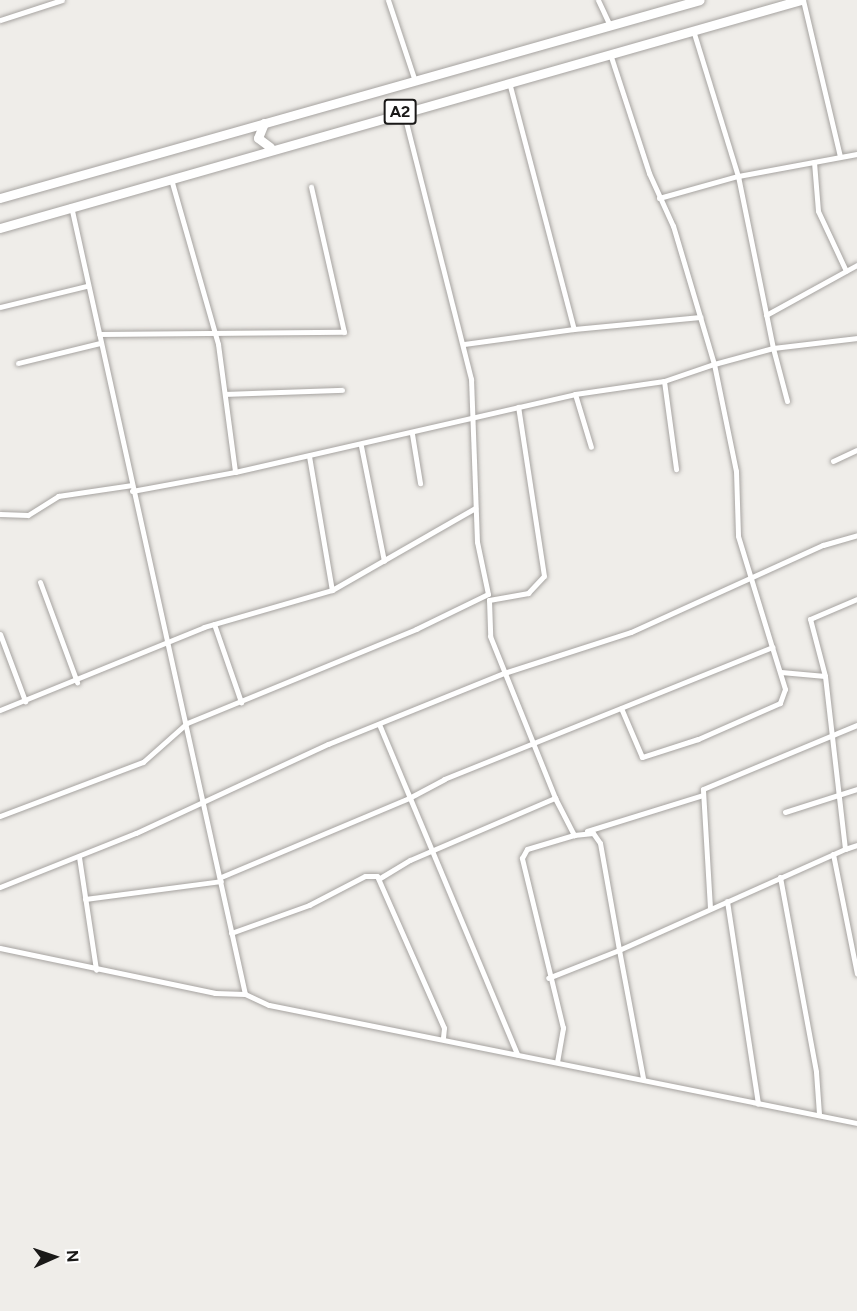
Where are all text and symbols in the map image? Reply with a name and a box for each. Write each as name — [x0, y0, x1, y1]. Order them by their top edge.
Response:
road number: A2 — [384, 99, 416, 125]
north arrow — [24, 1227, 84, 1287]
text: N — [63, 1249, 82, 1263]

